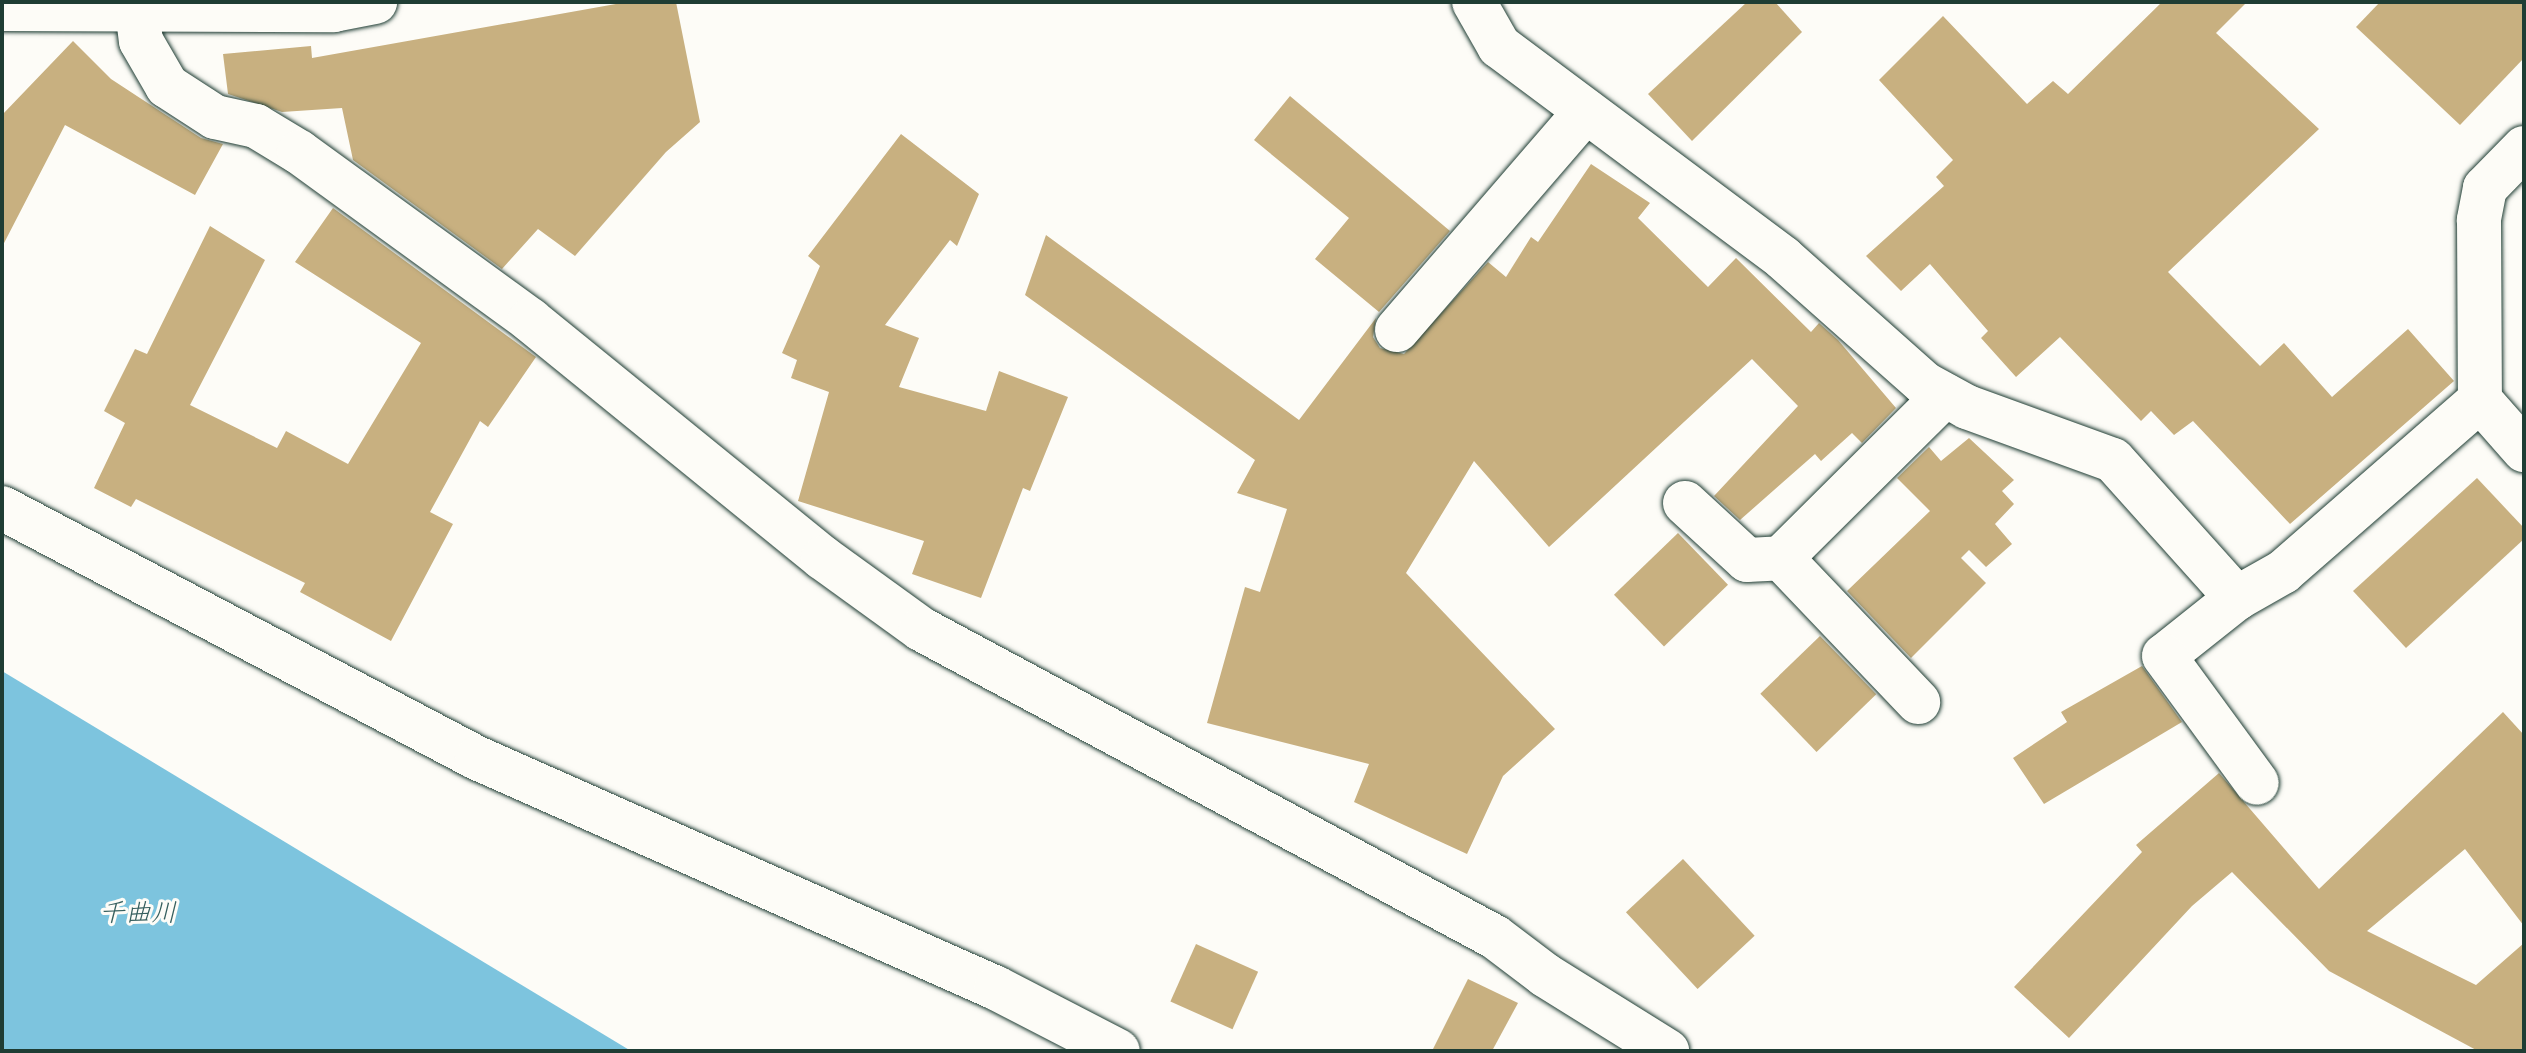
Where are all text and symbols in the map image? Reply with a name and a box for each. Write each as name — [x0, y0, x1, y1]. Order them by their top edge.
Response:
water label: 千曲川 — [99, 898, 177, 930]

